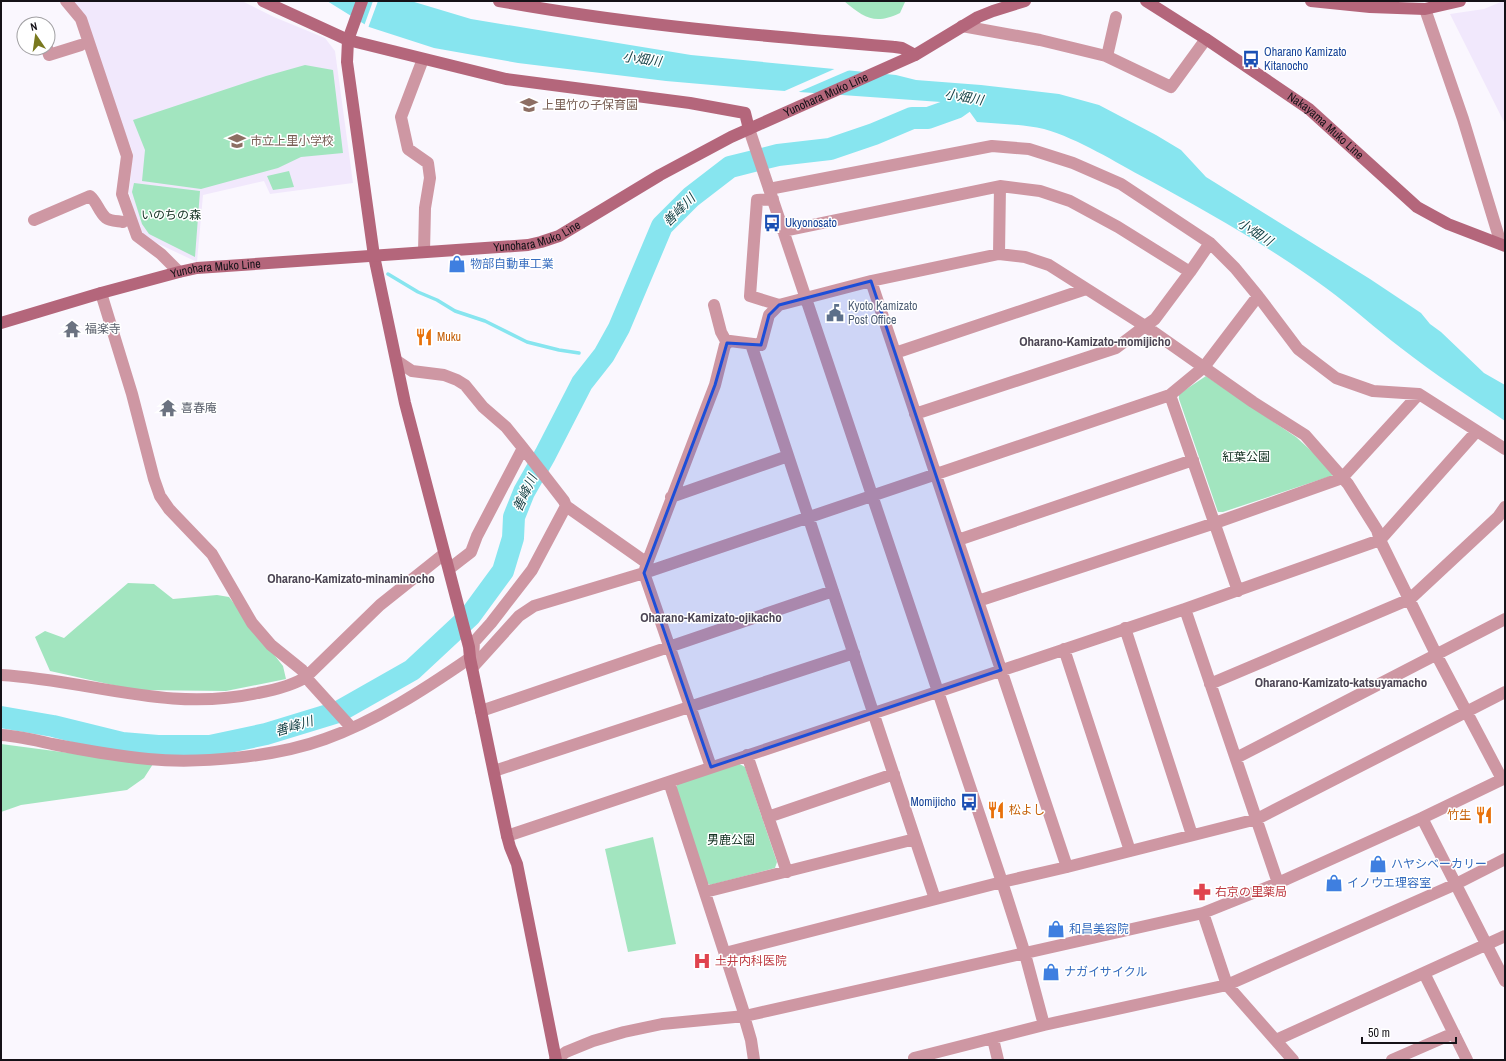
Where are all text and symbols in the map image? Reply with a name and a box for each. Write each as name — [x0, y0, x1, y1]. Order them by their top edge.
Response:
north arrow — [16, 16, 56, 56]
text: N — [29, 19, 38, 34]
place label: Oharano Kamizato Kitanocho — [1264, 44, 1347, 74]
water label: 小畑川 — [621, 48, 664, 70]
bus stop icon: Oharano Kamizato Kitanocho — [1241, 49, 1261, 69]
street label: Yunohara Muko Line — [781, 69, 871, 121]
water label: 小畑川 — [943, 85, 987, 109]
street label: Nakayama Muko Line — [1284, 89, 1367, 163]
school or university icon: 上里竹の子保育園 — [519, 95, 539, 115]
place label: 上里竹の子保育園 — [542, 97, 638, 113]
school or university icon: 市立上里小学校 — [227, 131, 247, 151]
place label: 市立上里小学校 — [250, 133, 334, 149]
water label: 善峰川 — [659, 189, 700, 230]
park label: いのちの森 — [141, 207, 201, 223]
bus stop icon: Ukyonosato — [762, 213, 782, 233]
water label: 小畑川 — [1234, 214, 1278, 251]
place label: Ukyonosato — [785, 215, 837, 231]
street label: Yunohara Muko Line — [493, 217, 583, 255]
shop icon: 物部自動車工業 — [447, 254, 467, 274]
street label: Yunohara Muko Line — [169, 256, 261, 282]
place label: 物部自動車工業 — [470, 256, 554, 272]
place label: Kyoto Kamizato Post Office — [848, 298, 917, 328]
public building icon: Kyoto Kamizato Post Office — [825, 303, 845, 323]
temple icon: 福楽寺 — [62, 319, 82, 339]
place label: 福楽寺 — [85, 321, 121, 337]
restaurant icon: Muku — [414, 327, 434, 347]
place label: Muku — [437, 329, 461, 345]
district label: Oharano-Kamizato-momijicho — [1019, 333, 1171, 350]
temple icon: 喜春庵 — [158, 398, 178, 418]
place label: 喜春庵 — [181, 400, 217, 416]
park label: 紅葉公園 — [1222, 449, 1270, 465]
water label: 善峰川 — [509, 470, 542, 514]
district label: Oharano-Kamizato-minaminocho — [267, 570, 435, 587]
district label: Oharano-Kamizato-ojikacho — [640, 609, 782, 626]
district label: Oharano-Kamizato-katsuyamacho — [1255, 674, 1427, 691]
water label: 善峰川 — [273, 712, 317, 740]
bus stop icon: Momijicho — [959, 792, 979, 812]
place label: Momijicho — [911, 794, 956, 810]
restaurant icon: 松よし — [986, 800, 1006, 820]
place label: 松よし — [1009, 802, 1045, 818]
restaurant icon: 竹生 — [1474, 805, 1494, 825]
place label: 竹生 — [1447, 807, 1471, 823]
park label: 男鹿公園 — [707, 832, 755, 848]
shop icon: ハヤシベーカリー — [1368, 854, 1388, 874]
place label: ハヤシベーカリー — [1391, 856, 1487, 872]
shop icon: イノウエ理容室 — [1324, 873, 1344, 893]
place label: イノウエ理容室 — [1347, 875, 1431, 891]
pharmacy icon: 右京の里薬局 — [1192, 882, 1212, 902]
place label: 右京の里薬局 — [1215, 884, 1287, 900]
shop icon: 和昌美容院 — [1046, 919, 1066, 939]
place label: 和昌美容院 — [1069, 921, 1129, 937]
hospital icon: 土井内科医院 — [692, 951, 712, 971]
place label: 土井内科医院 — [715, 953, 787, 969]
shop icon: ナガイサイクル — [1041, 962, 1061, 982]
place label: ナガイサイクル — [1064, 964, 1147, 980]
scale bar — [1362, 1019, 1456, 1045]
text: 50 m — [1368, 1025, 1390, 1041]

